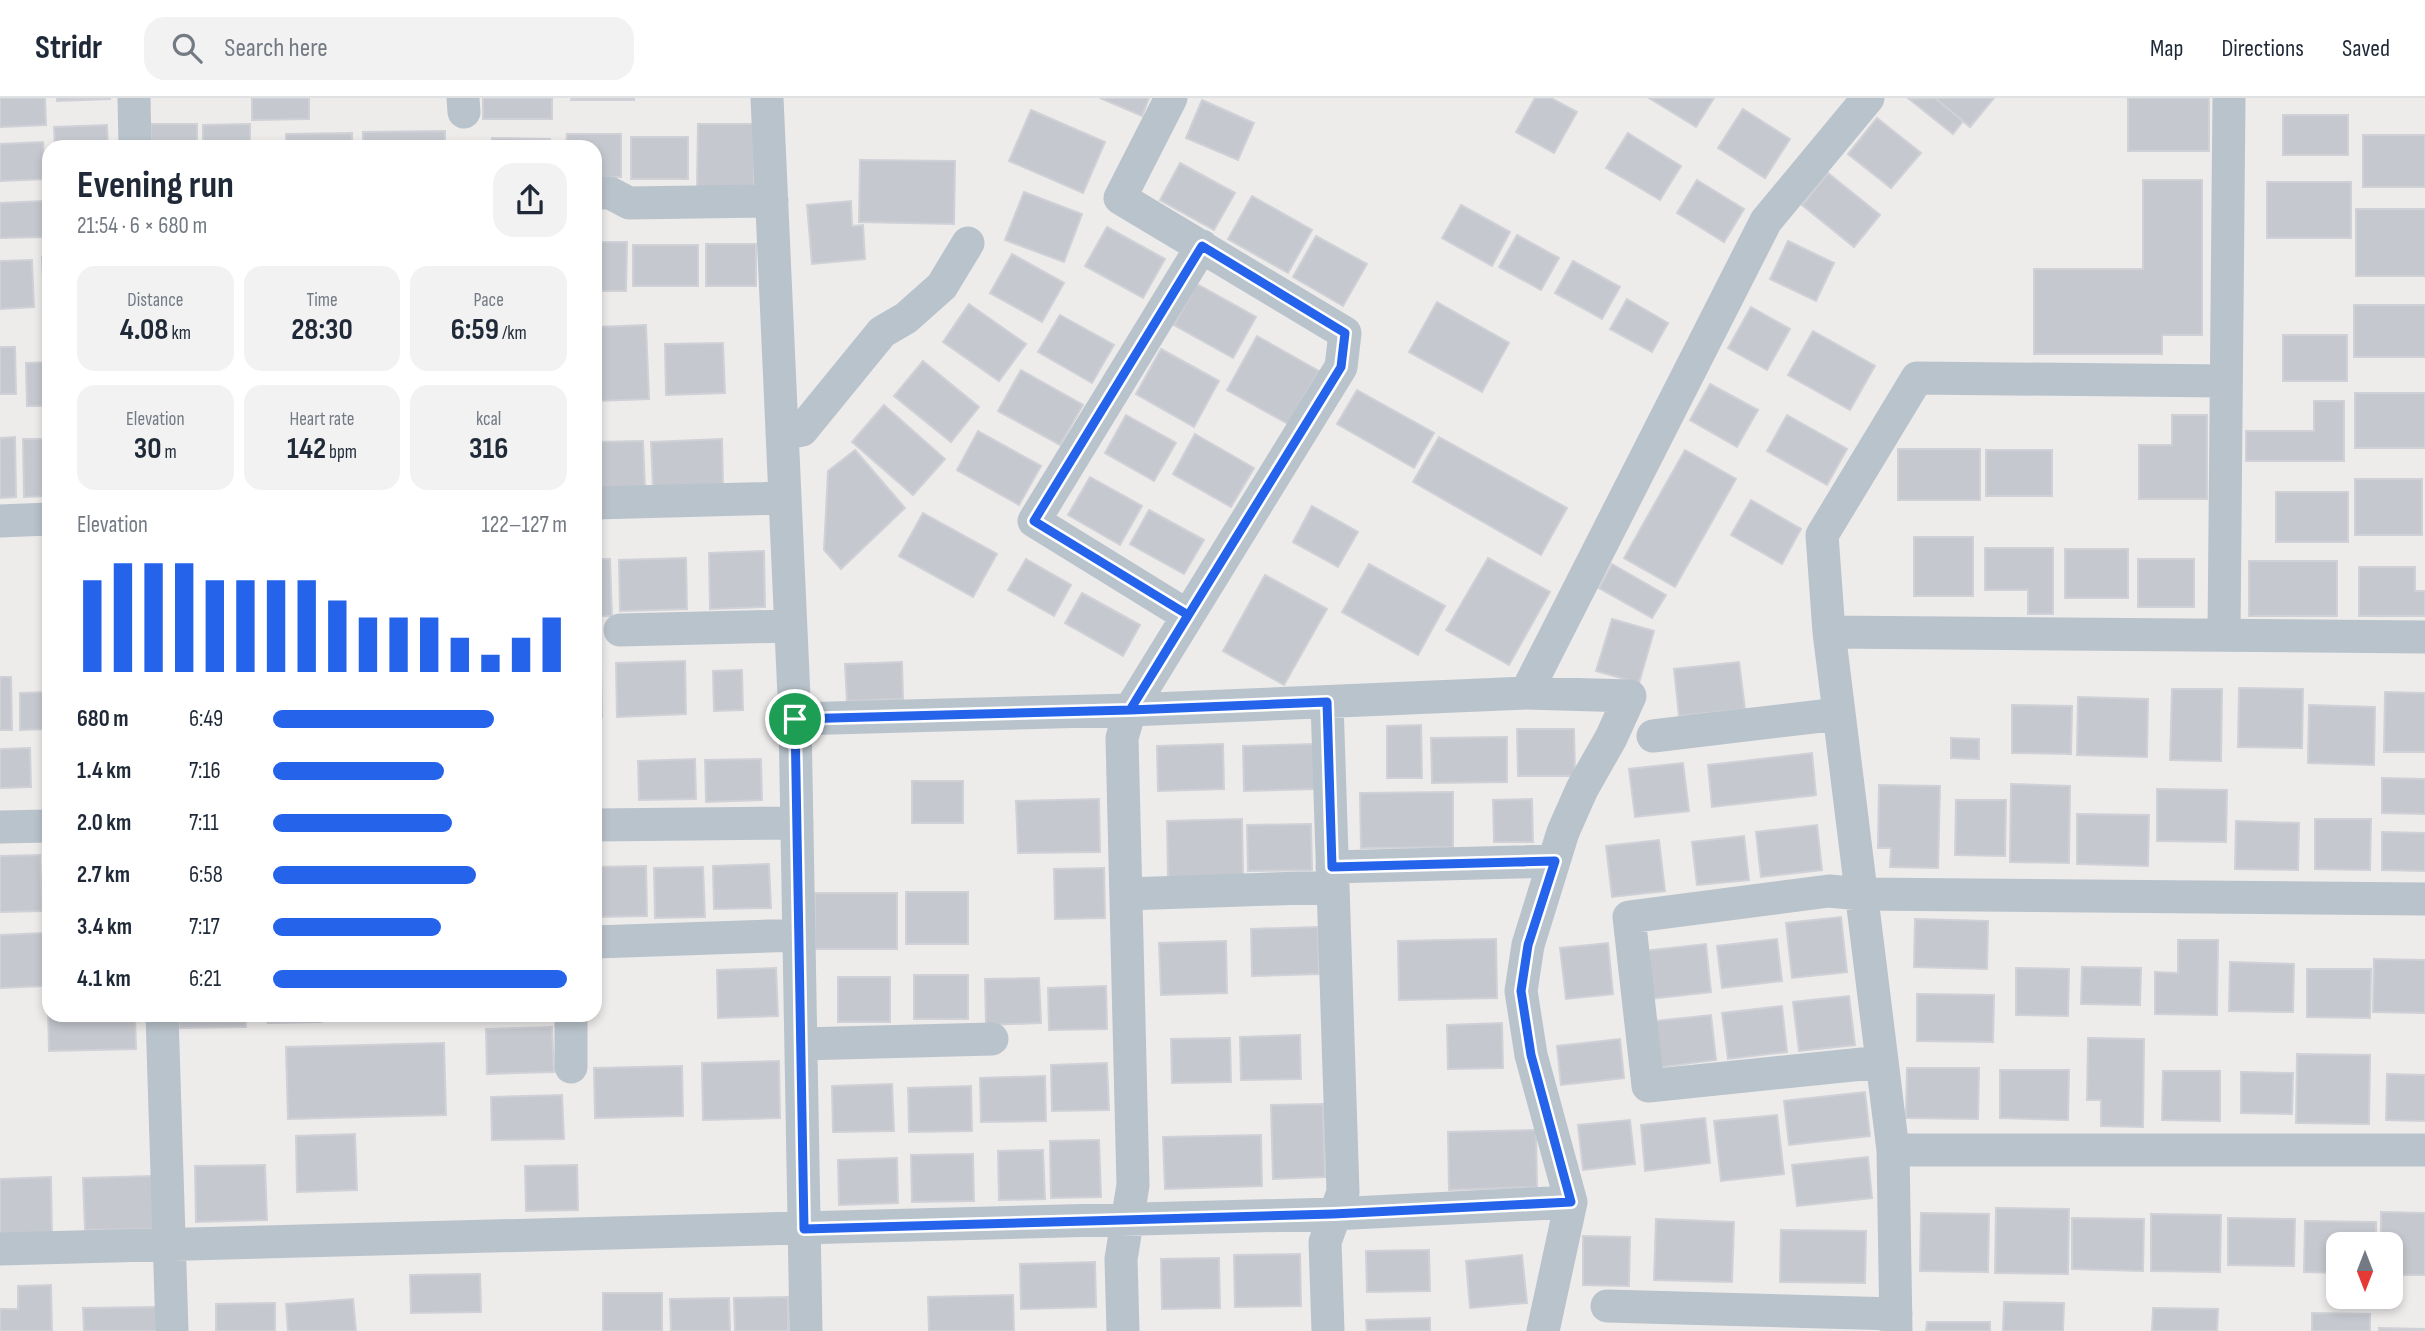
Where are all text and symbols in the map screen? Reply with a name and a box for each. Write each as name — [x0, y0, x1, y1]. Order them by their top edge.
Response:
search box — [144, 17, 634, 80]
text: Stridr — [35, 28, 102, 68]
icon: search — [168, 29, 206, 67]
text: Search here — [224, 33, 328, 64]
text: Map — [2150, 34, 2183, 63]
text: Directions — [2221, 34, 2304, 63]
text: Saved — [2342, 34, 2390, 63]
text: Evening run — [77, 163, 234, 208]
button: share — [493, 163, 567, 237]
text: 21:54 · 6 × 680 m — [77, 212, 207, 240]
text: Distance — [127, 289, 183, 312]
text: Time — [306, 289, 338, 312]
text: Pace — [474, 289, 504, 312]
text: 4.08 — [120, 312, 168, 348]
text: 28:30 — [291, 312, 353, 348]
text: 6:59 — [451, 312, 499, 348]
text: km — [168, 322, 191, 345]
text: /km — [499, 322, 527, 345]
text: Elevation — [126, 408, 185, 431]
text: Heart rate — [290, 408, 354, 431]
text: kcal — [476, 408, 501, 431]
text: 30 — [134, 431, 162, 467]
text: 142 — [287, 431, 326, 467]
text: 316 — [469, 431, 508, 467]
text: m — [162, 441, 177, 464]
text: bpm — [326, 441, 357, 464]
text: Elevation — [77, 511, 148, 539]
text: 122–127 m — [481, 511, 567, 539]
pin — [765, 689, 825, 749]
icon: arrive — [776, 700, 814, 738]
text: 680 m — [77, 705, 128, 733]
text: 6:49 — [189, 705, 223, 733]
text: 1.4 km — [77, 757, 131, 785]
text: 7:16 — [189, 757, 221, 785]
text: 2.0 km — [77, 809, 131, 837]
text: 7:11 — [189, 809, 219, 837]
text: 2.7 km — [77, 861, 130, 889]
text: 6:58 — [189, 861, 223, 889]
text: 3.4 km — [77, 913, 132, 941]
text: 7:17 — [189, 913, 220, 941]
text: 4.1 km — [77, 965, 131, 993]
text: 6:21 — [189, 965, 221, 993]
north arrow — [2326, 1232, 2403, 1309]
map controls — [2326, 1232, 2403, 1309]

